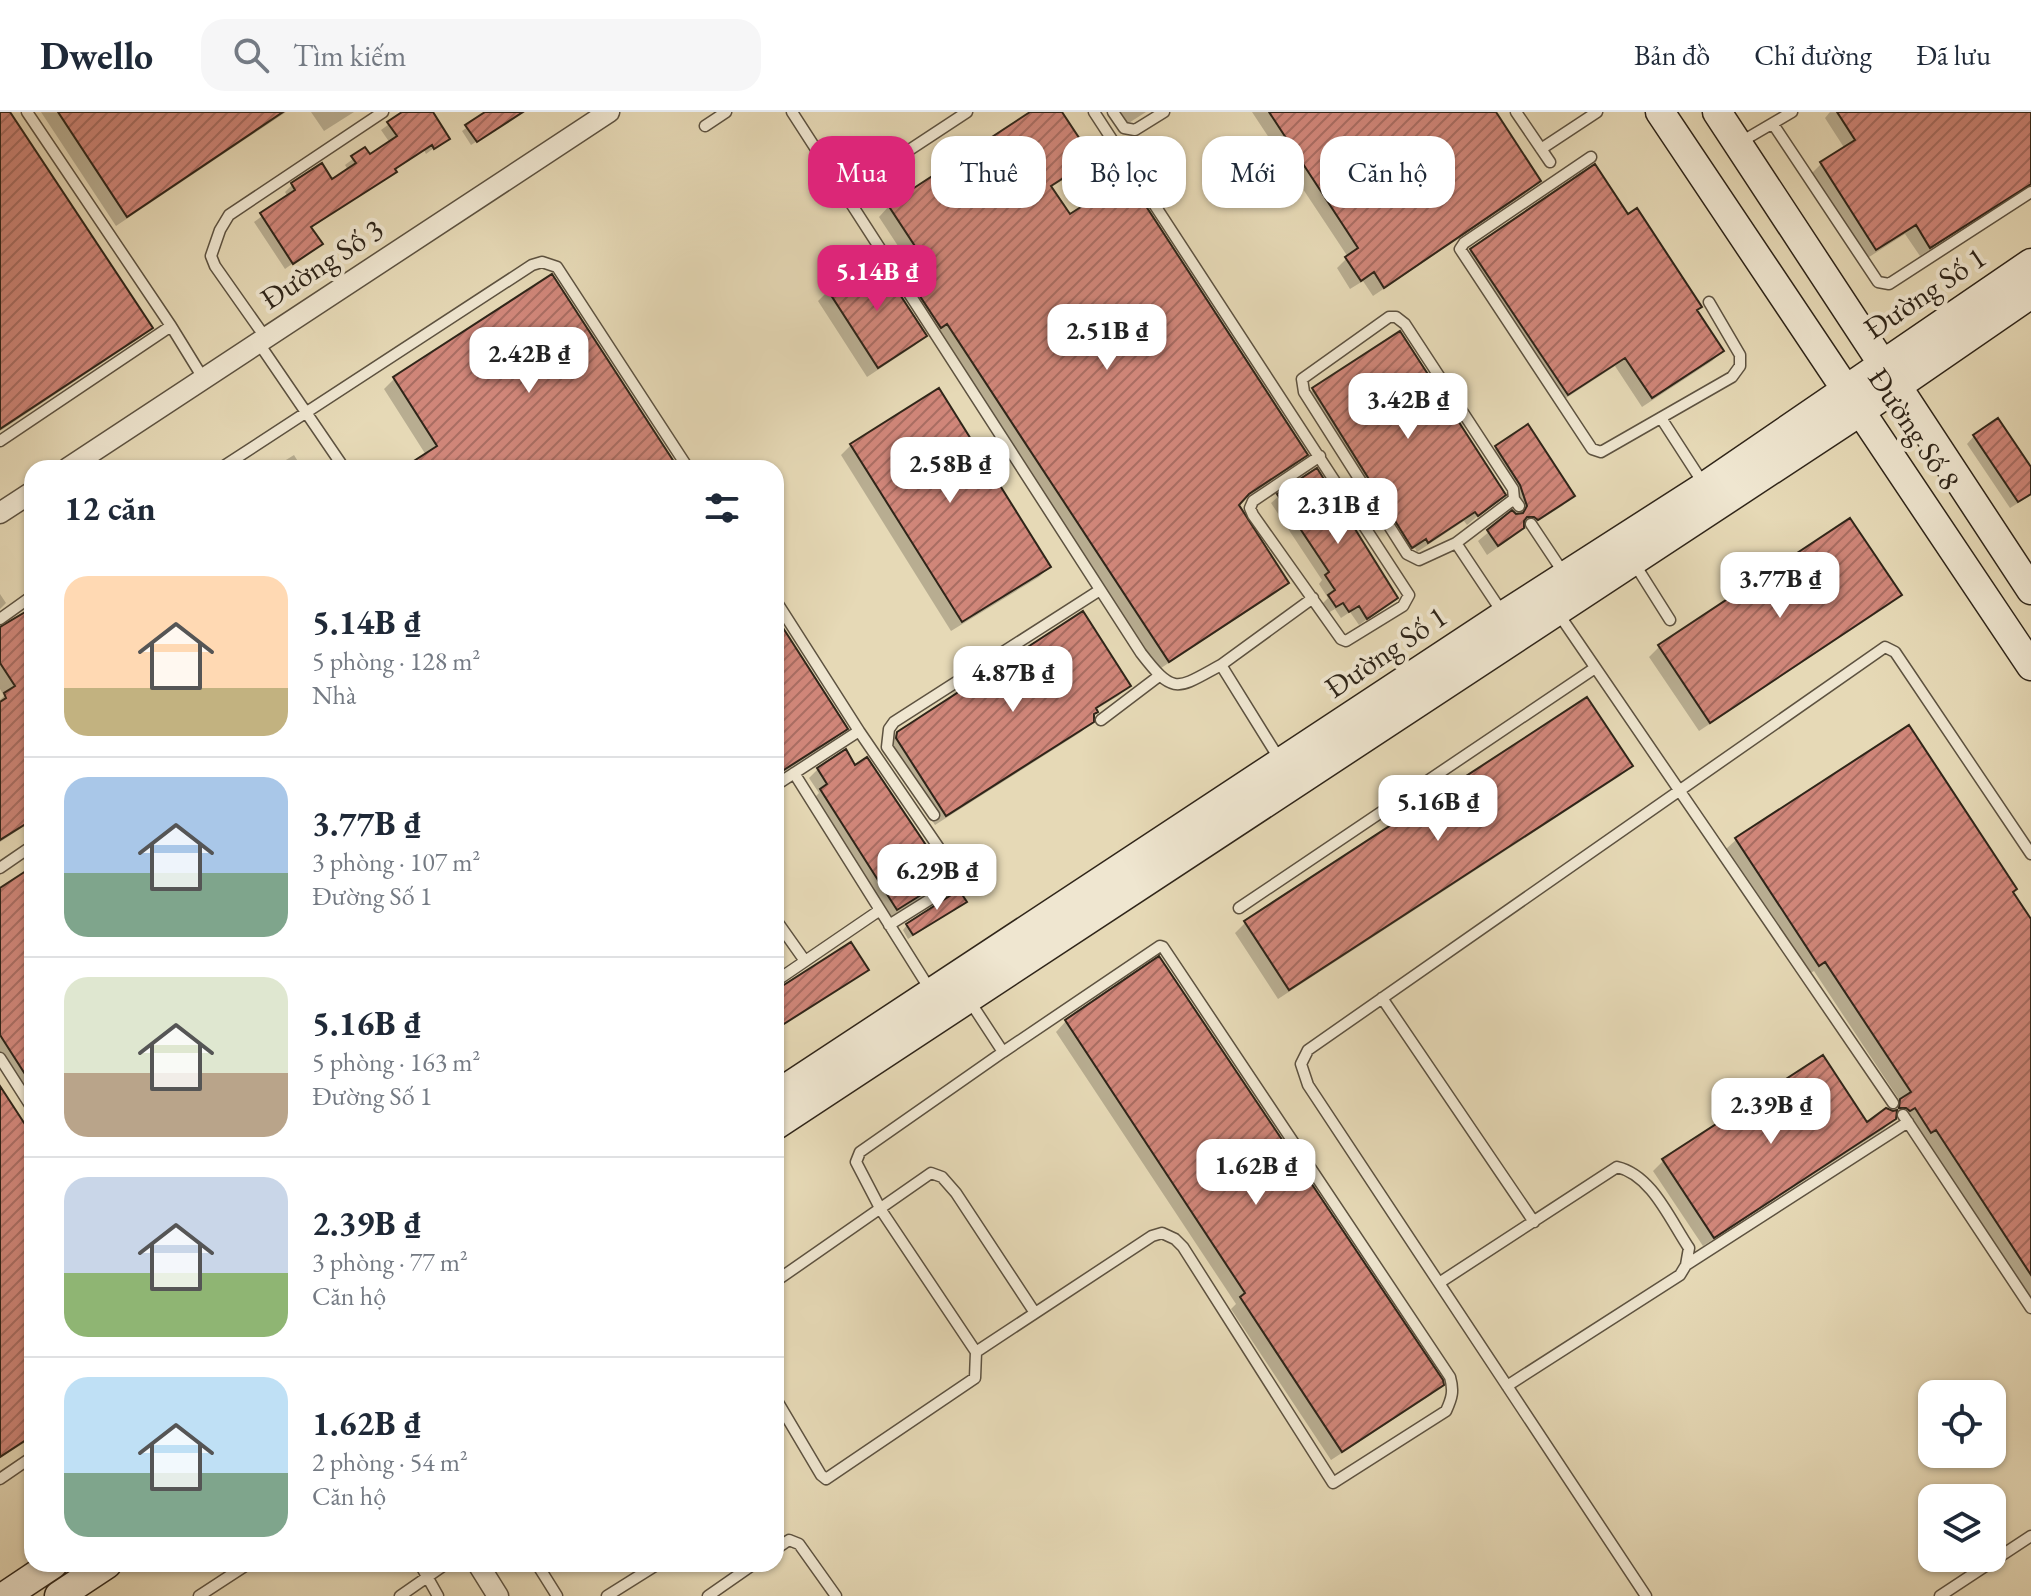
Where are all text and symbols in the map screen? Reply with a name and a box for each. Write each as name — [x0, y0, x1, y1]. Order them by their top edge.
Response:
search box — [201, 19, 761, 91]
text: Dwello — [40, 31, 153, 80]
icon: search — [229, 33, 273, 77]
text: Tìm kiếm — [293, 36, 406, 75]
text: Bản đồ — [1634, 37, 1710, 73]
text: Chỉ đường — [1754, 37, 1872, 73]
text: Đã lưu — [1916, 37, 1991, 73]
chip: Mua — [808, 136, 915, 208]
chip: Thuê — [931, 136, 1046, 208]
chip: Bộ lọc — [1062, 136, 1186, 208]
chip: Mới — [1202, 136, 1304, 208]
chip: Căn hộ — [1320, 136, 1455, 208]
street label: Đường Số 3 — [253, 209, 391, 318]
street label: Đường Số 1 — [1856, 238, 1993, 348]
pin: 5.14B ₫ — [803, 245, 951, 313]
text: 5.14B ₫ — [835, 254, 919, 288]
pin: 2.51B ₫ — [1033, 304, 1181, 372]
text: 2.51B ₫ — [1065, 313, 1149, 347]
pin: 2.42B ₫ — [455, 327, 603, 395]
text: 2.42B ₫ — [487, 336, 571, 370]
street label: Đường Số 8 — [1859, 360, 1969, 497]
pin: 3.42B ₫ — [1334, 373, 1482, 441]
text: 3.42B ₫ — [1366, 382, 1450, 416]
pin: 2.58B ₫ — [876, 437, 1024, 505]
text: 2.58B ₫ — [908, 446, 992, 480]
pin: 2.31B ₫ — [1264, 478, 1412, 546]
text: 12 căn — [64, 486, 156, 530]
icon: filters — [700, 486, 744, 530]
text: 2.31B ₫ — [1296, 487, 1380, 521]
pin: 3.77B ₫ — [1706, 552, 1854, 620]
text: 3.77B ₫ — [1738, 561, 1822, 595]
street label: Đường Số 1 — [1317, 597, 1454, 707]
text: 5.14B ₫ — [312, 600, 421, 644]
icon: home — [128, 608, 224, 704]
text: 5 phòng · 128 m² — [312, 644, 480, 678]
pin: 4.87B ₫ — [939, 646, 1087, 714]
text: 4.87B ₫ — [971, 655, 1055, 689]
text: Nhà — [312, 678, 356, 712]
pin: 5.16B ₫ — [1364, 775, 1512, 843]
text: 5.16B ₫ — [1396, 784, 1480, 818]
text: 3.77B ₫ — [312, 801, 421, 845]
icon: home — [128, 809, 224, 905]
pin: 6.29B ₫ — [863, 844, 1011, 912]
text: 3 phòng · 107 m² — [312, 845, 480, 879]
text: 6.29B ₫ — [895, 853, 979, 887]
text: Đường Số 1 — [312, 879, 432, 913]
text: 5.16B ₫ — [312, 1001, 421, 1045]
icon: home — [128, 1009, 224, 1105]
text: 5 phòng · 163 m² — [312, 1045, 480, 1079]
pin: 2.39B ₫ — [1697, 1078, 1845, 1146]
text: Đường Số 1 — [312, 1079, 432, 1113]
text: 2.39B ₫ — [1729, 1087, 1813, 1121]
pin: 1.62B ₫ — [1182, 1139, 1330, 1207]
text: 1.62B ₫ — [1214, 1148, 1298, 1182]
text: 2.39B ₫ — [312, 1201, 421, 1245]
icon: home — [128, 1209, 224, 1305]
text: 3 phòng · 77 m² — [312, 1245, 468, 1279]
text: Căn hộ — [312, 1279, 386, 1313]
map controls — [1918, 1380, 2006, 1572]
button: locate — [1918, 1380, 2006, 1468]
text: 1.62B ₫ — [312, 1401, 421, 1445]
icon: home — [128, 1409, 224, 1505]
text: 2 phòng · 54 m² — [312, 1445, 468, 1479]
text: Căn hộ — [312, 1479, 386, 1513]
button: layers — [1918, 1484, 2006, 1572]

